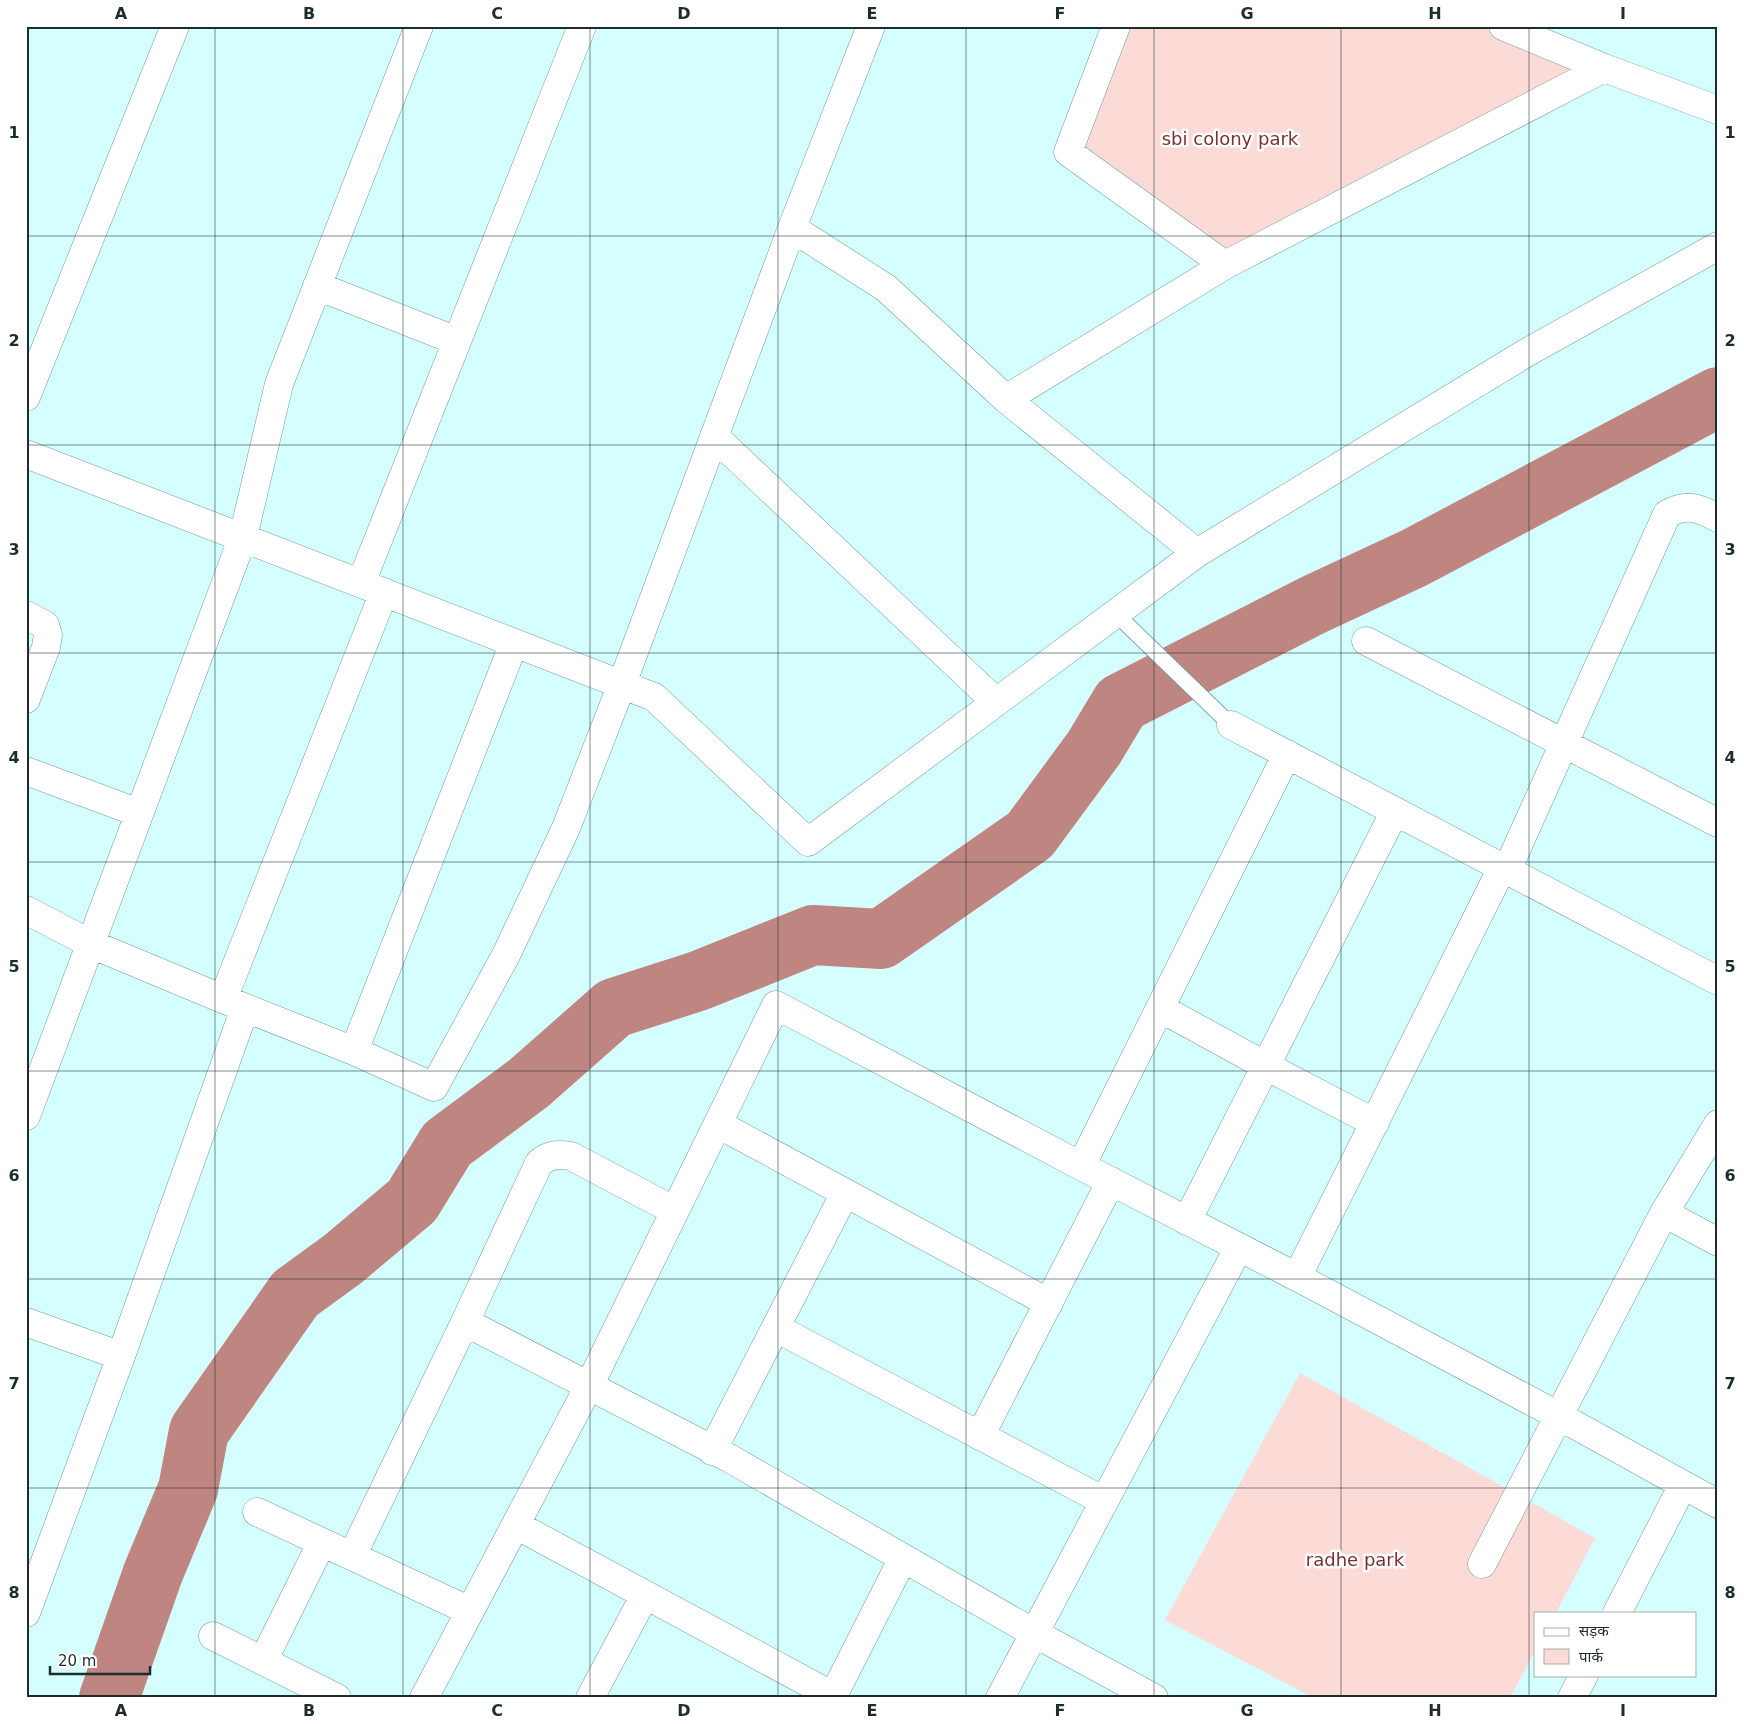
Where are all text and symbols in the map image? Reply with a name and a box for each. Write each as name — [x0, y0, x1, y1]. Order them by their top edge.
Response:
text: A — [115, 4, 128, 23]
text: B — [303, 4, 315, 23]
text: C — [491, 4, 503, 23]
text: D — [677, 4, 691, 23]
text: E — [867, 4, 877, 23]
text: F — [1055, 4, 1065, 23]
text: G — [1240, 4, 1254, 23]
text: H — [1428, 4, 1442, 23]
text: I — [1620, 4, 1626, 23]
text: 1 — [8, 123, 20, 142]
text: 1 — [1724, 123, 1736, 142]
park label: sbi colony park — [1162, 128, 1299, 149]
text: 2 — [8, 331, 20, 350]
text: 2 — [1724, 331, 1736, 350]
text: 3 — [8, 540, 20, 559]
text: 3 — [1724, 540, 1736, 559]
text: 4 — [8, 748, 20, 767]
text: 4 — [1724, 748, 1736, 767]
text: 5 — [8, 957, 20, 976]
text: 5 — [1724, 957, 1736, 976]
text: 6 — [8, 1166, 20, 1185]
text: 6 — [1724, 1166, 1736, 1185]
text: 7 — [8, 1374, 20, 1393]
text: 7 — [1724, 1374, 1736, 1393]
park label: radhe park — [1306, 1549, 1405, 1570]
text: 8 — [8, 1583, 20, 1602]
text: 8 — [1724, 1583, 1736, 1602]
legend — [1534, 1612, 1696, 1676]
text: सड़क — [1579, 1622, 1609, 1640]
scale bar — [50, 1644, 150, 1676]
text: पार्क — [1579, 1648, 1603, 1666]
text: 20 m — [58, 1652, 96, 1670]
text: A — [115, 1701, 128, 1720]
text: B — [303, 1701, 315, 1720]
text: C — [491, 1701, 503, 1720]
text: D — [677, 1701, 691, 1720]
text: E — [867, 1701, 877, 1720]
text: F — [1055, 1701, 1065, 1720]
text: G — [1240, 1701, 1254, 1720]
text: H — [1428, 1701, 1442, 1720]
text: I — [1620, 1701, 1626, 1720]

